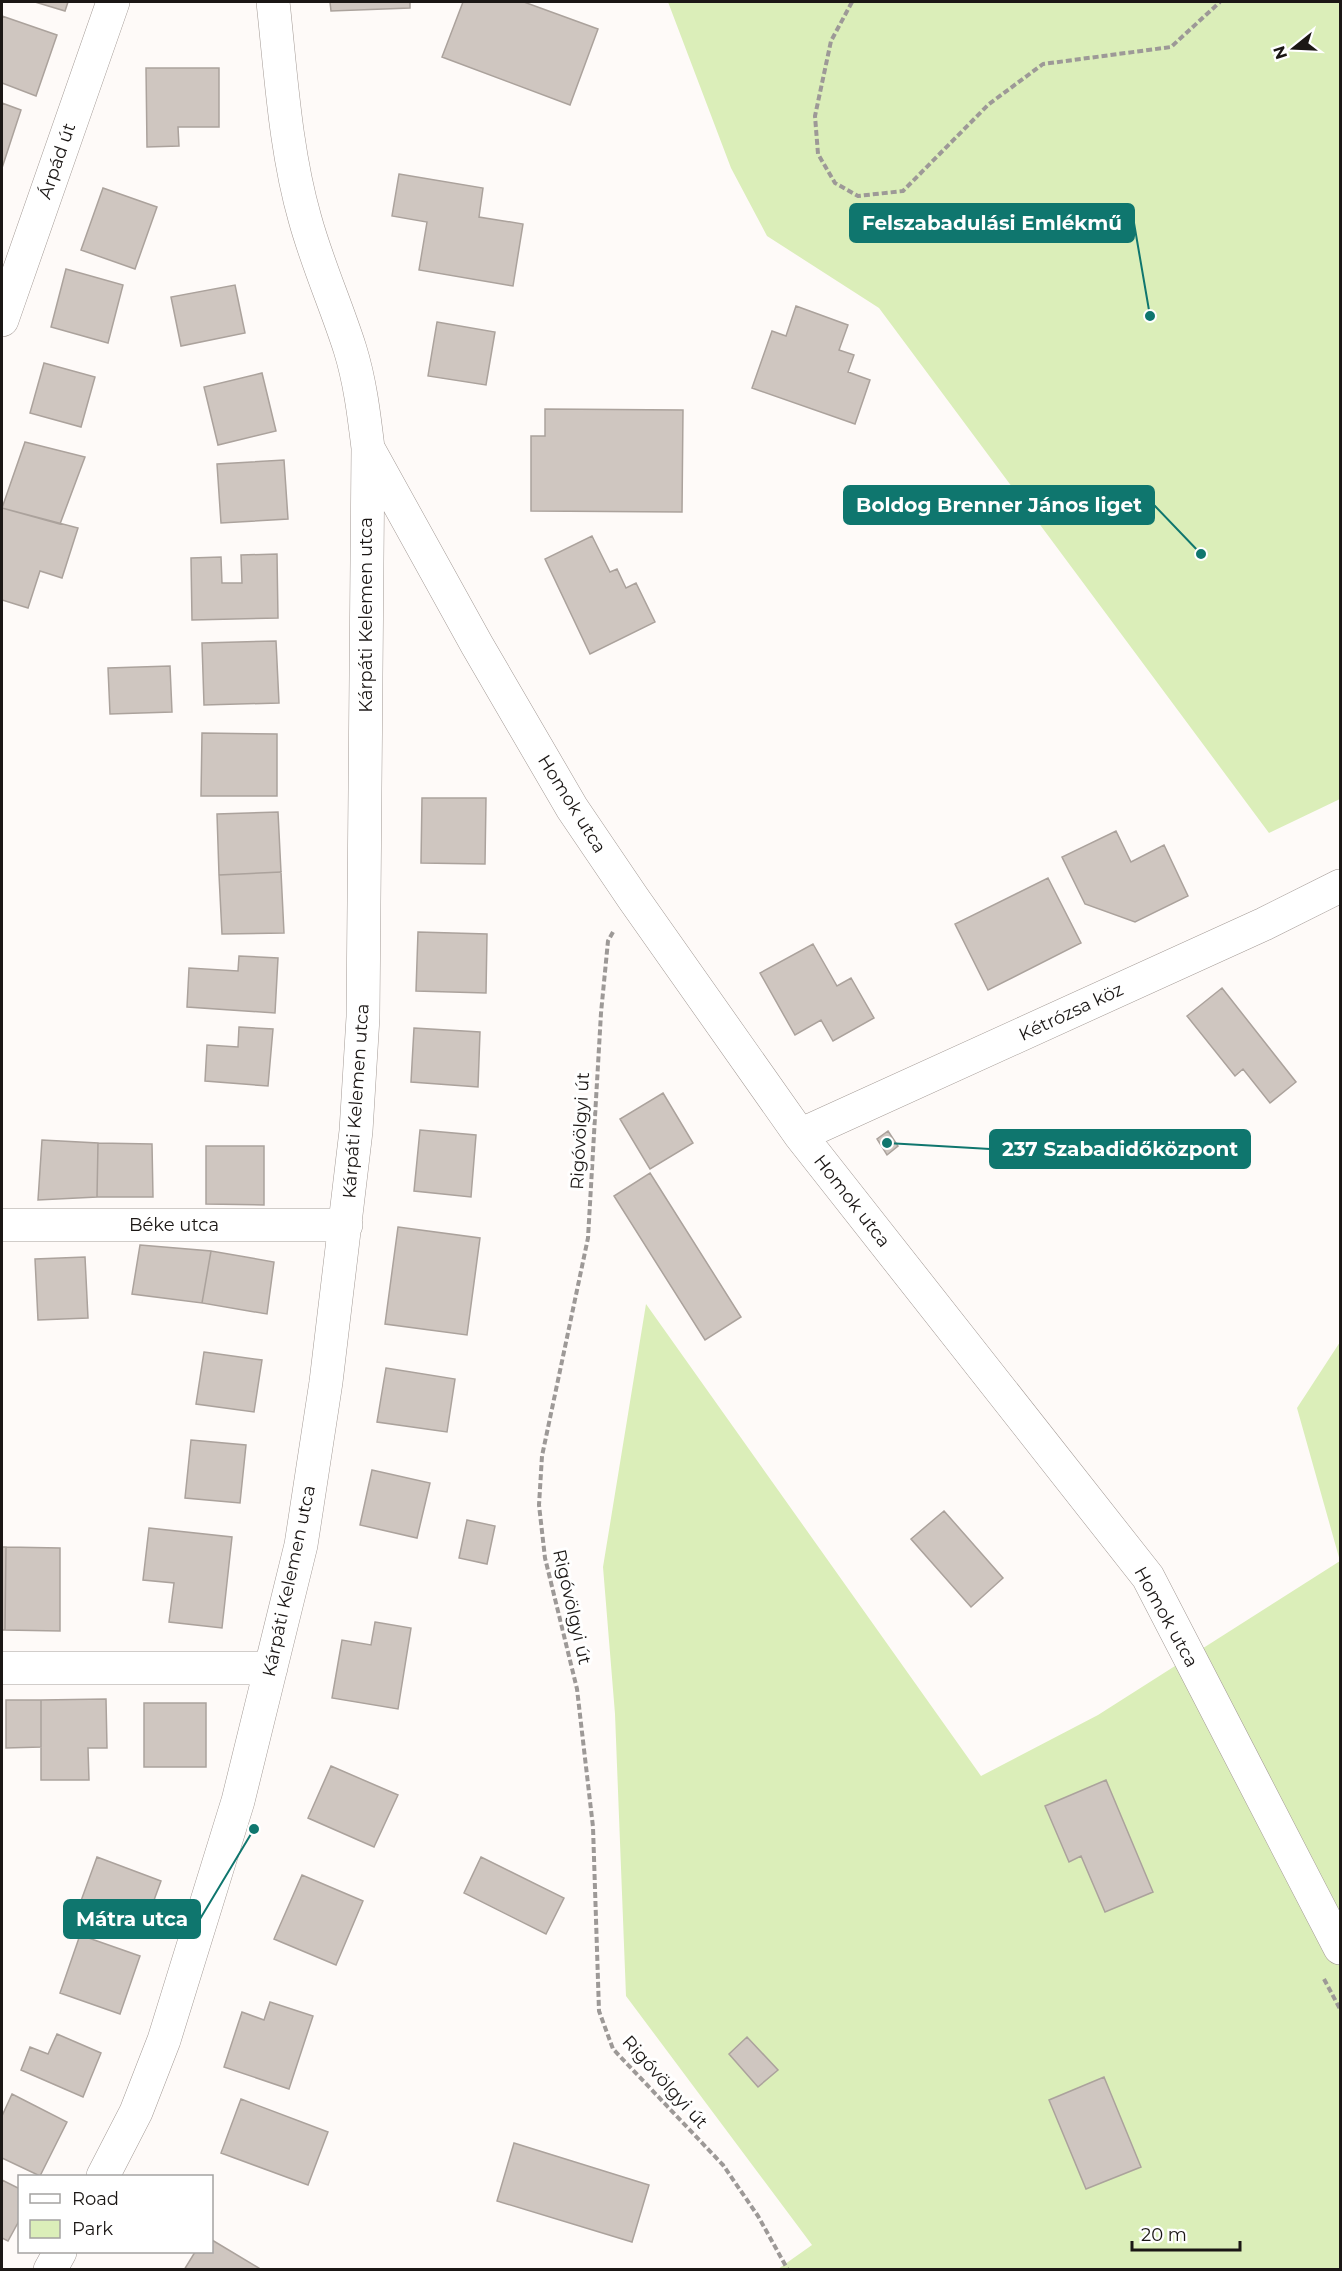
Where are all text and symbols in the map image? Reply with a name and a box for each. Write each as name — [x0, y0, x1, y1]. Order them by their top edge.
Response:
north arrow — [1264, 18, 1324, 78]
text: N — [1269, 43, 1291, 62]
street label: Árpád út — [34, 120, 80, 202]
callout: Felszabadulási Emlékmű — [850, 204, 1134, 242]
text: Felszabadulási Emlékmű — [862, 211, 1122, 235]
callout: Boldog Brenner János liget — [844, 486, 1154, 524]
text: Boldog Brenner János liget — [856, 493, 1142, 517]
street label: Kárpáti Kelemen utca — [355, 517, 377, 713]
street label: Homok utca — [533, 751, 611, 857]
street label: Kétrózsa köz — [1015, 978, 1127, 1046]
street label: Kárpáti Kelemen utca — [338, 1003, 374, 1199]
street label: Rigóvölgyi út — [566, 1072, 594, 1190]
callout: 237 Szabadidőközpont — [990, 1130, 1250, 1168]
text: 237 Szabadidőközpont — [1002, 1137, 1238, 1161]
street label: Homok utca — [809, 1150, 895, 1252]
street label: Béke utca — [129, 1214, 219, 1236]
street label: Kárpáti Kelemen utca — [258, 1483, 320, 1679]
street label: Rigóvölgyi út — [548, 1547, 596, 1667]
street label: Homok utca — [1129, 1563, 1203, 1671]
callout: Mátra utca — [64, 1900, 200, 1938]
text: Mátra utca — [76, 1907, 188, 1931]
street label: Rigóvölgyi út — [617, 2031, 713, 2133]
legend — [18, 2175, 213, 2253]
text: Road — [72, 2188, 119, 2210]
scale bar — [1132, 2214, 1240, 2252]
text: Park — [72, 2218, 113, 2240]
text: 20 m — [1141, 2224, 1187, 2246]

